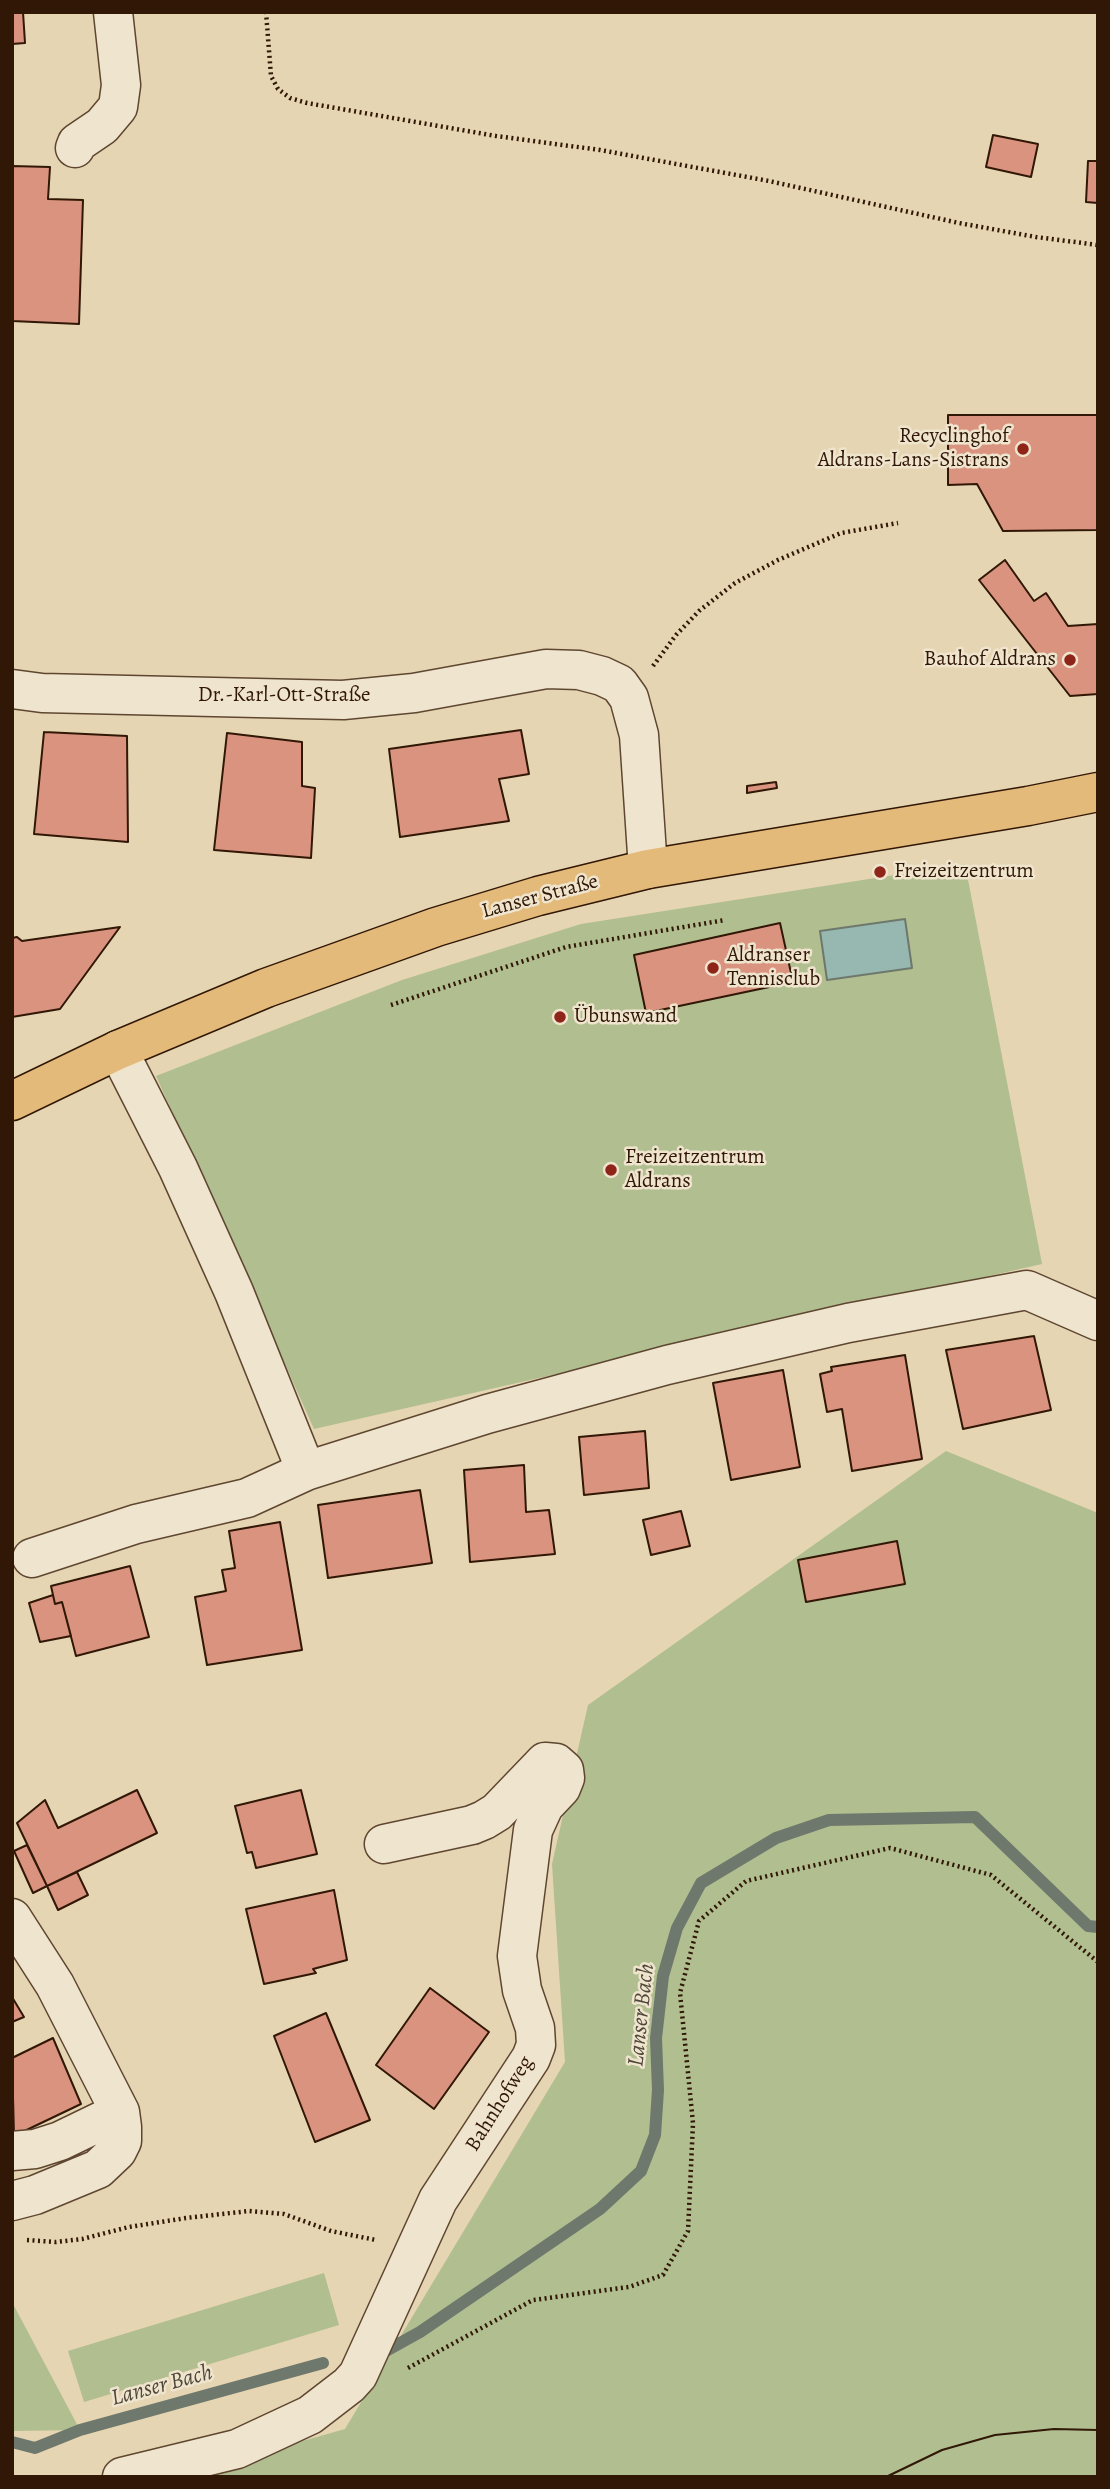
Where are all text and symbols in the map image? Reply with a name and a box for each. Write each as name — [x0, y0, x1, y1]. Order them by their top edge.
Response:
place label: Recyclinghof Aldrans-Lans-Sistrans — [818, 424, 1009, 474]
marker: Recyclinghof Aldrans-Lans-Sistrans — [1015, 441, 1031, 457]
place label: Bauhof Aldrans — [924, 647, 1056, 673]
marker: Bauhof Aldrans — [1062, 652, 1078, 668]
street label: Dr.-Karl-Ott-Straße — [198, 683, 370, 709]
place label: Freizeitzentrum — [894, 859, 1034, 885]
marker: Freizeitzentrum — [872, 864, 888, 880]
street label: Lanser Straße — [479, 869, 601, 925]
place label: Aldranser Tennisclub — [727, 943, 820, 993]
marker: Aldranser Tennisclub — [705, 960, 721, 976]
place label: Übunswand — [574, 1004, 677, 1030]
marker: Übunswand — [552, 1009, 568, 1025]
place label: Freizeitzentrum Aldrans — [625, 1145, 765, 1195]
marker: Freizeitzentrum Aldrans — [603, 1162, 619, 1178]
water label: Lanser Bach — [623, 1962, 661, 2068]
street label: Bahnhofweg — [461, 2052, 539, 2156]
water label: Lanser Bach — [108, 2359, 216, 2413]

